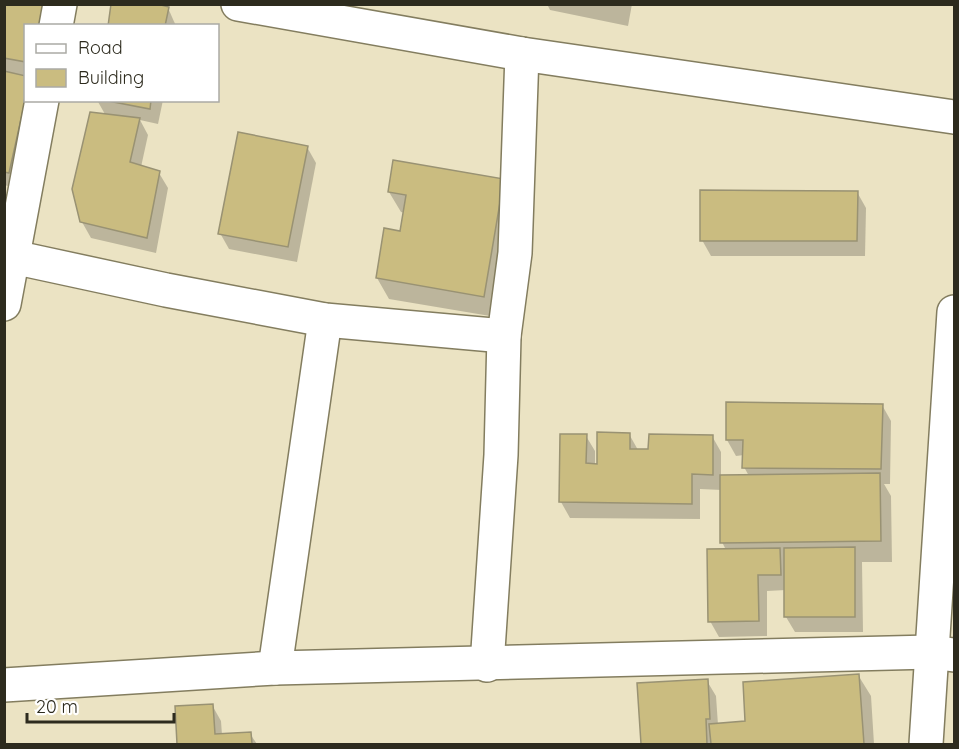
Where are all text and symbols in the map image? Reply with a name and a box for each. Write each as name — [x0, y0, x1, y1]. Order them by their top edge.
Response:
legend — [24, 24, 219, 102]
text: Road — [78, 36, 123, 59]
text: Building — [78, 66, 144, 89]
scale bar — [27, 686, 174, 724]
text: 20 m — [36, 695, 78, 718]

